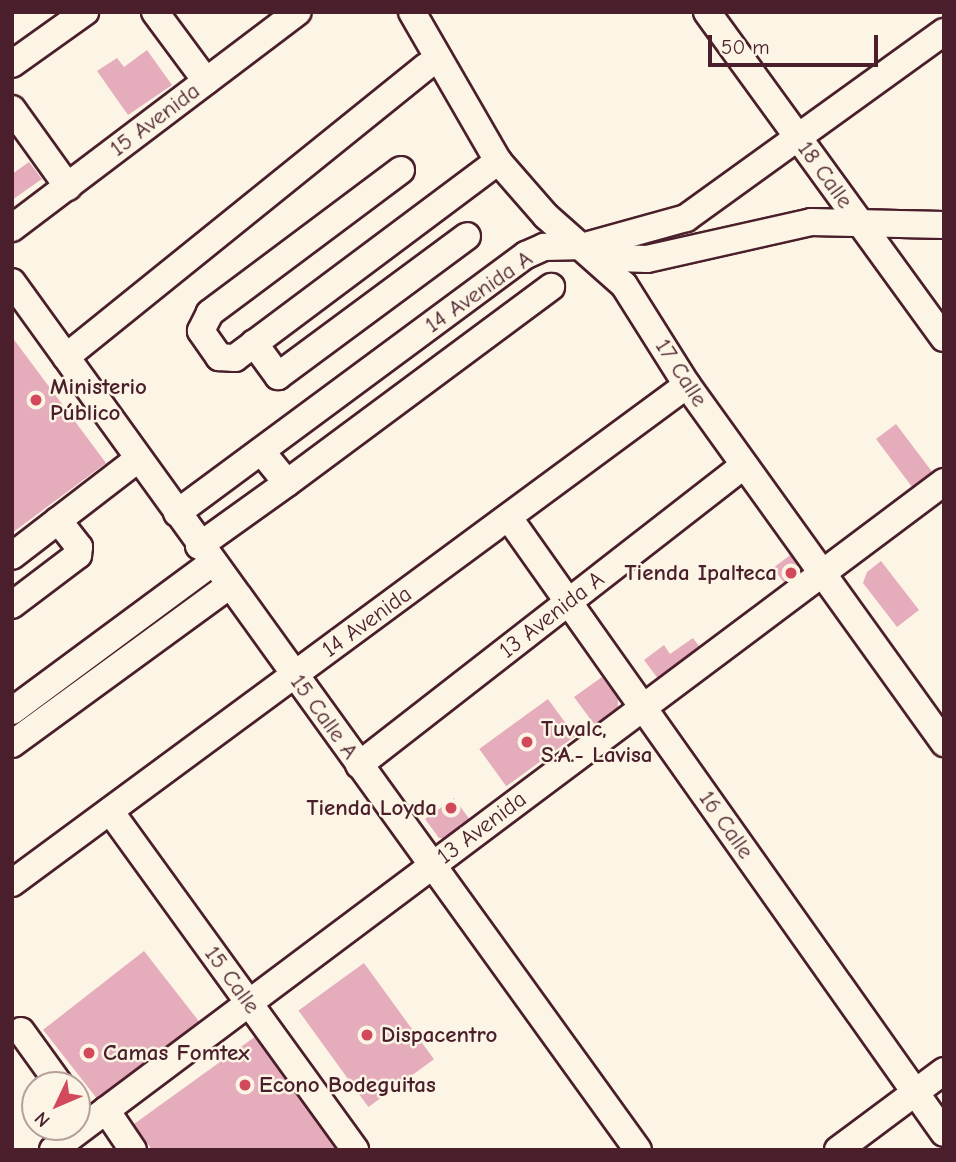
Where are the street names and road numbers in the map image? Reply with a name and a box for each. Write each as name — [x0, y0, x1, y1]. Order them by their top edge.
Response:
street label: 15 Avenida — [105, 77, 205, 163]
street label: 18 Calle — [791, 136, 859, 214]
street label: 14 Avenida A — [420, 245, 538, 339]
street label: 17 Calle — [649, 334, 713, 412]
street label: 13 Avenida A — [494, 565, 610, 665]
street label: 14 Avenida — [317, 580, 417, 664]
street label: 15 Calle A — [284, 669, 364, 765]
street label: 13 Avenida — [432, 786, 532, 870]
street label: 16 Calle — [693, 786, 759, 864]
street label: 15 Calle — [198, 941, 266, 1019]

